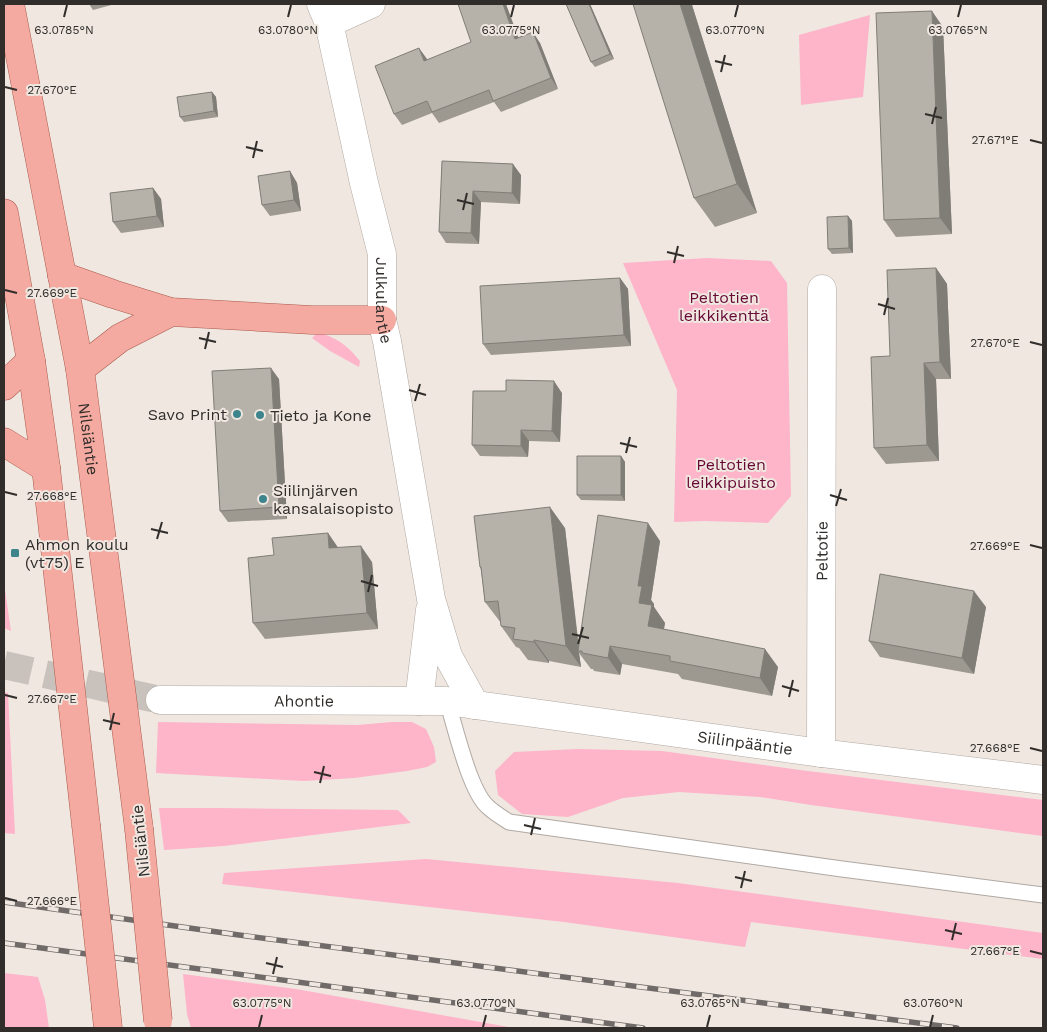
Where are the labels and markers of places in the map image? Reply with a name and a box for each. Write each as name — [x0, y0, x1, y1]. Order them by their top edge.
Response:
place label: Savo Print — [148, 405, 227, 424]
place label: Tieto ja Kone — [270, 406, 371, 425]
marker: Savo Print — [231, 408, 243, 420]
marker: Tieto ja Kone — [254, 409, 266, 421]
place label: Siilinjärven kansalaisopisto — [273, 481, 394, 518]
marker: Siilinjärven kansalaisopisto — [257, 493, 269, 505]
place label: Ahmon koulu (vt75) E — [25, 535, 129, 572]
marker: Ahmon koulu (vt75) E — [9, 547, 21, 559]

